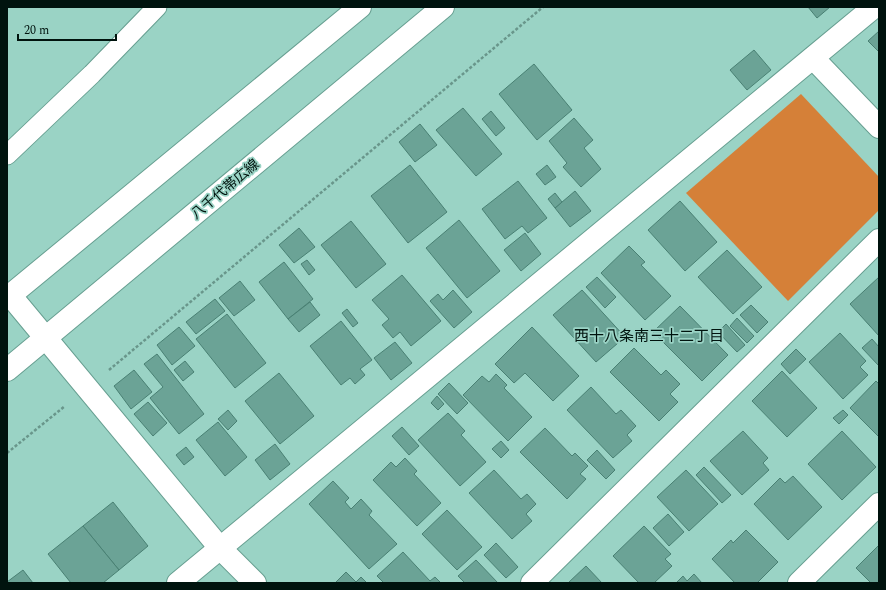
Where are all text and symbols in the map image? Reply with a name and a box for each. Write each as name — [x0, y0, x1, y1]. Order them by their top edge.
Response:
scale bar — [18, 16, 116, 42]
text: 20 m — [24, 21, 49, 40]
street label: 八千代帯広線 — [186, 154, 264, 224]
district label: 西十八条南三十二丁目 — [574, 325, 724, 348]

